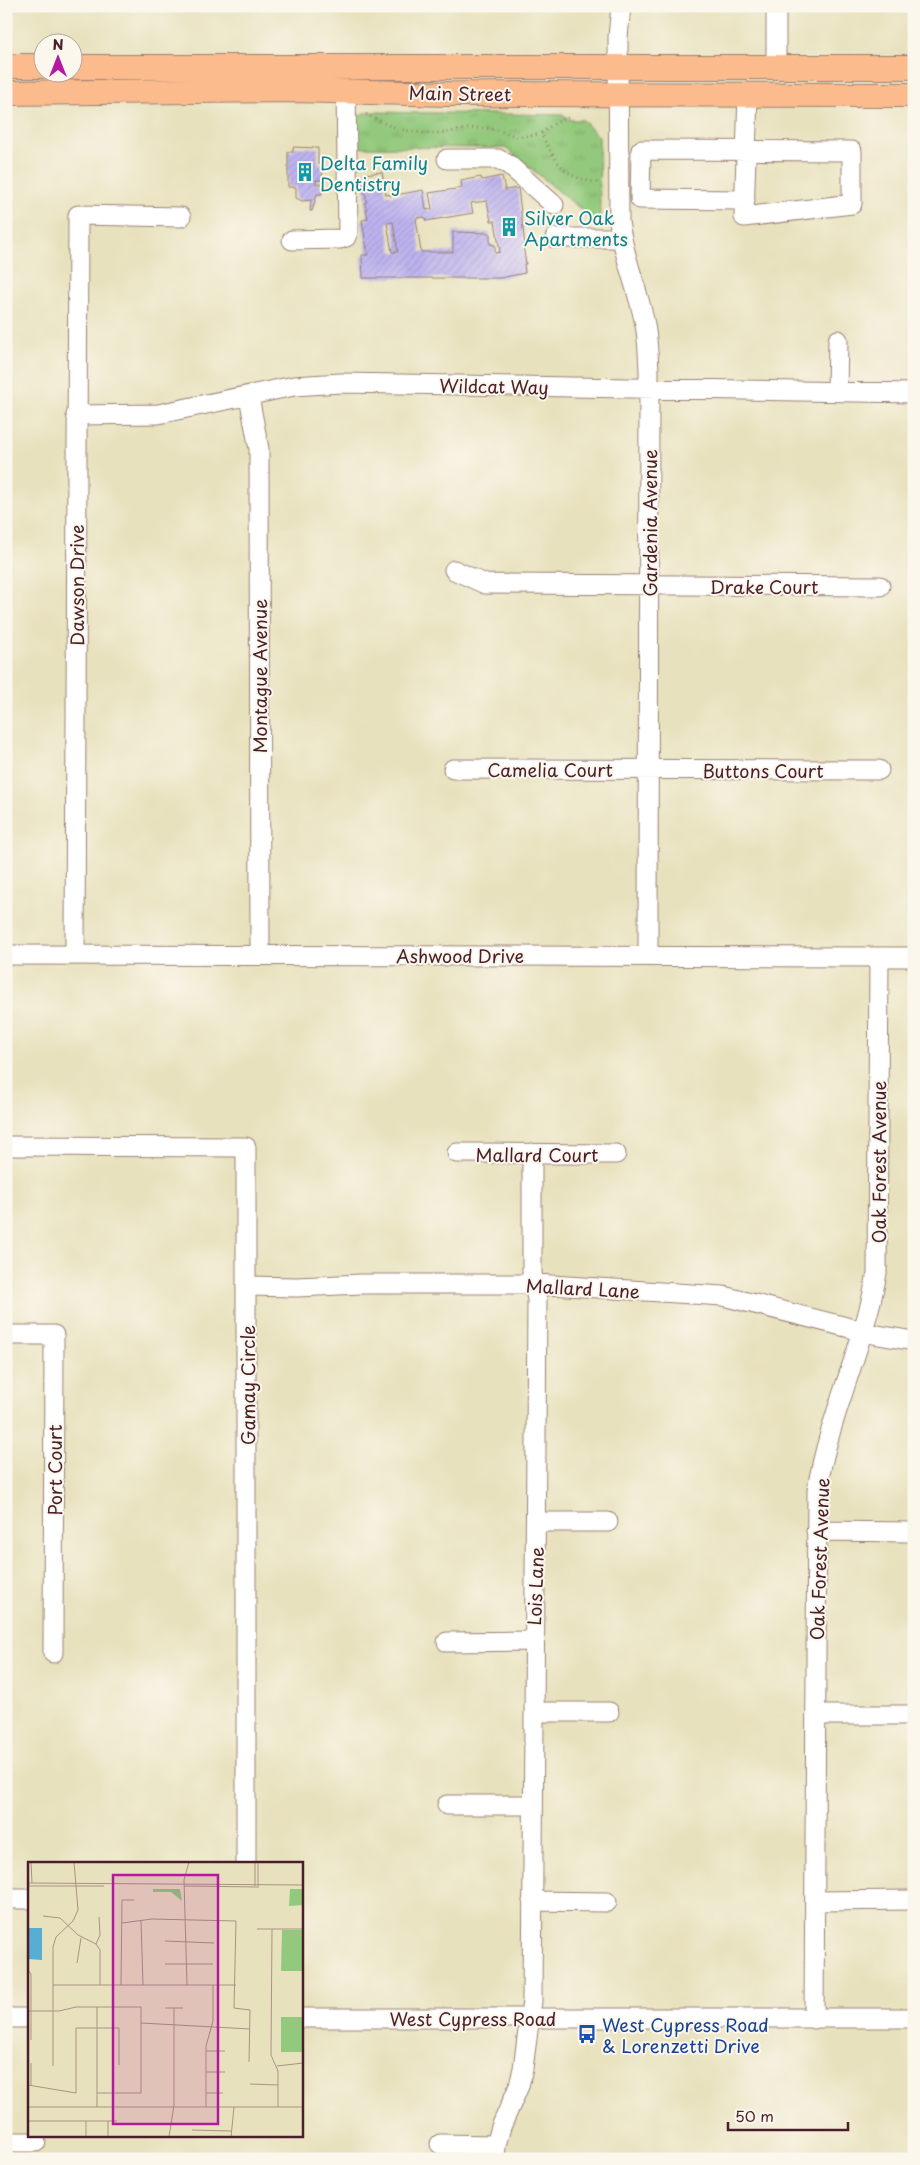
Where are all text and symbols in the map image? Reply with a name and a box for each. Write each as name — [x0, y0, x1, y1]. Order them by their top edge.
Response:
north arrow — [32, 32, 82, 82]
text: N — [52, 34, 64, 55]
street label: Main Street — [408, 79, 512, 107]
place label: Delta Family Dentistry — [320, 149, 428, 197]
building icon: Delta Family Dentistry — [294, 161, 316, 183]
place label: Silver Oak Apartments — [524, 204, 628, 252]
building icon: Silver Oak Apartments — [498, 216, 520, 238]
street label: Wildcat Way — [439, 372, 549, 400]
street label: Gardenia Avenue — [636, 449, 663, 597]
street label: Dawson Drive — [63, 524, 90, 646]
street label: Drake Court — [710, 573, 818, 600]
street label: Montague Avenue — [246, 599, 273, 753]
street label: Camelia Court — [487, 756, 613, 783]
street label: Buttons Court — [702, 757, 824, 784]
street label: Ashwood Drive — [396, 942, 524, 969]
street label: Oak Forest Avenue — [865, 1080, 892, 1243]
street label: Mallard Court — [476, 1141, 598, 1168]
street label: Mallard Lane — [525, 1272, 641, 1304]
street label: Gamay Circle — [234, 1325, 261, 1445]
street label: Port Court — [41, 1424, 68, 1516]
street label: Oak Forest Avenue — [803, 1477, 835, 1641]
street label: Lois Lane — [520, 1546, 550, 1626]
inset map — [28, 1862, 302, 2138]
street label: West Cypress Road — [390, 2005, 556, 2032]
place label: West Cypress Road & Lorenzetti Drive — [602, 2011, 769, 2059]
bus stop icon: West Cypress Road & Lorenzetti Drive — [576, 2023, 598, 2045]
scale bar — [728, 2100, 848, 2132]
text: 50 m — [735, 2104, 774, 2127]

